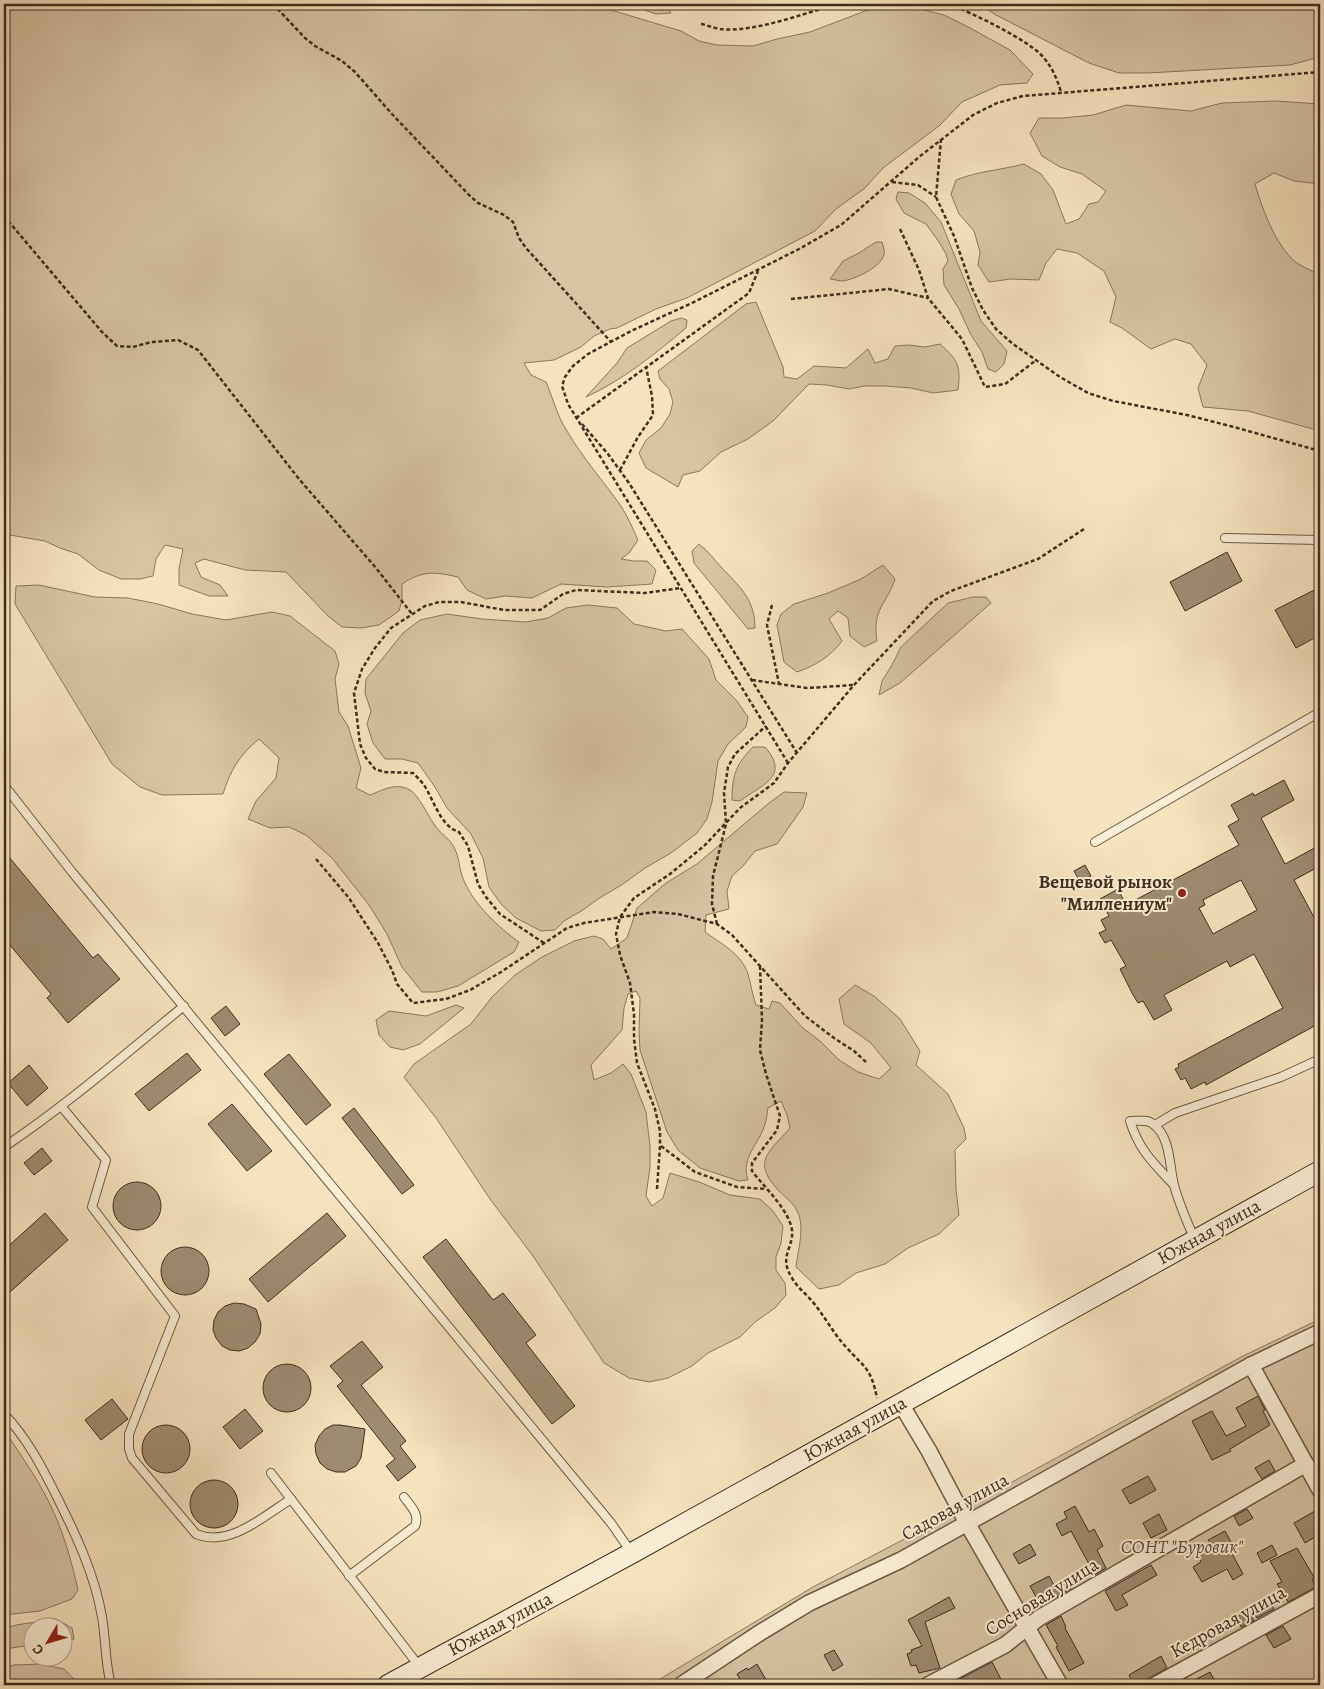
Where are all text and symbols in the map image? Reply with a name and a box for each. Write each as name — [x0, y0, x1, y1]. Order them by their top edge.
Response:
place label: Вещевой рынок "Миллениум" — [1039, 869, 1172, 917]
marker: Вещевой рынок "Миллениум" — [1176, 887, 1188, 899]
street label: Южная улица — [1153, 1193, 1266, 1271]
street label: Южная улица — [799, 1390, 912, 1468]
street label: Садовая улица — [897, 1467, 1013, 1547]
park label: СОНТ "Буровик" — [1121, 1534, 1244, 1560]
street label: Сосновая улица — [980, 1552, 1104, 1642]
street label: Кедровая улица — [1166, 1579, 1291, 1664]
street label: Южная улица — [443, 1586, 557, 1662]
north arrow — [22, 1616, 72, 1666]
text: С — [28, 1640, 48, 1659]

